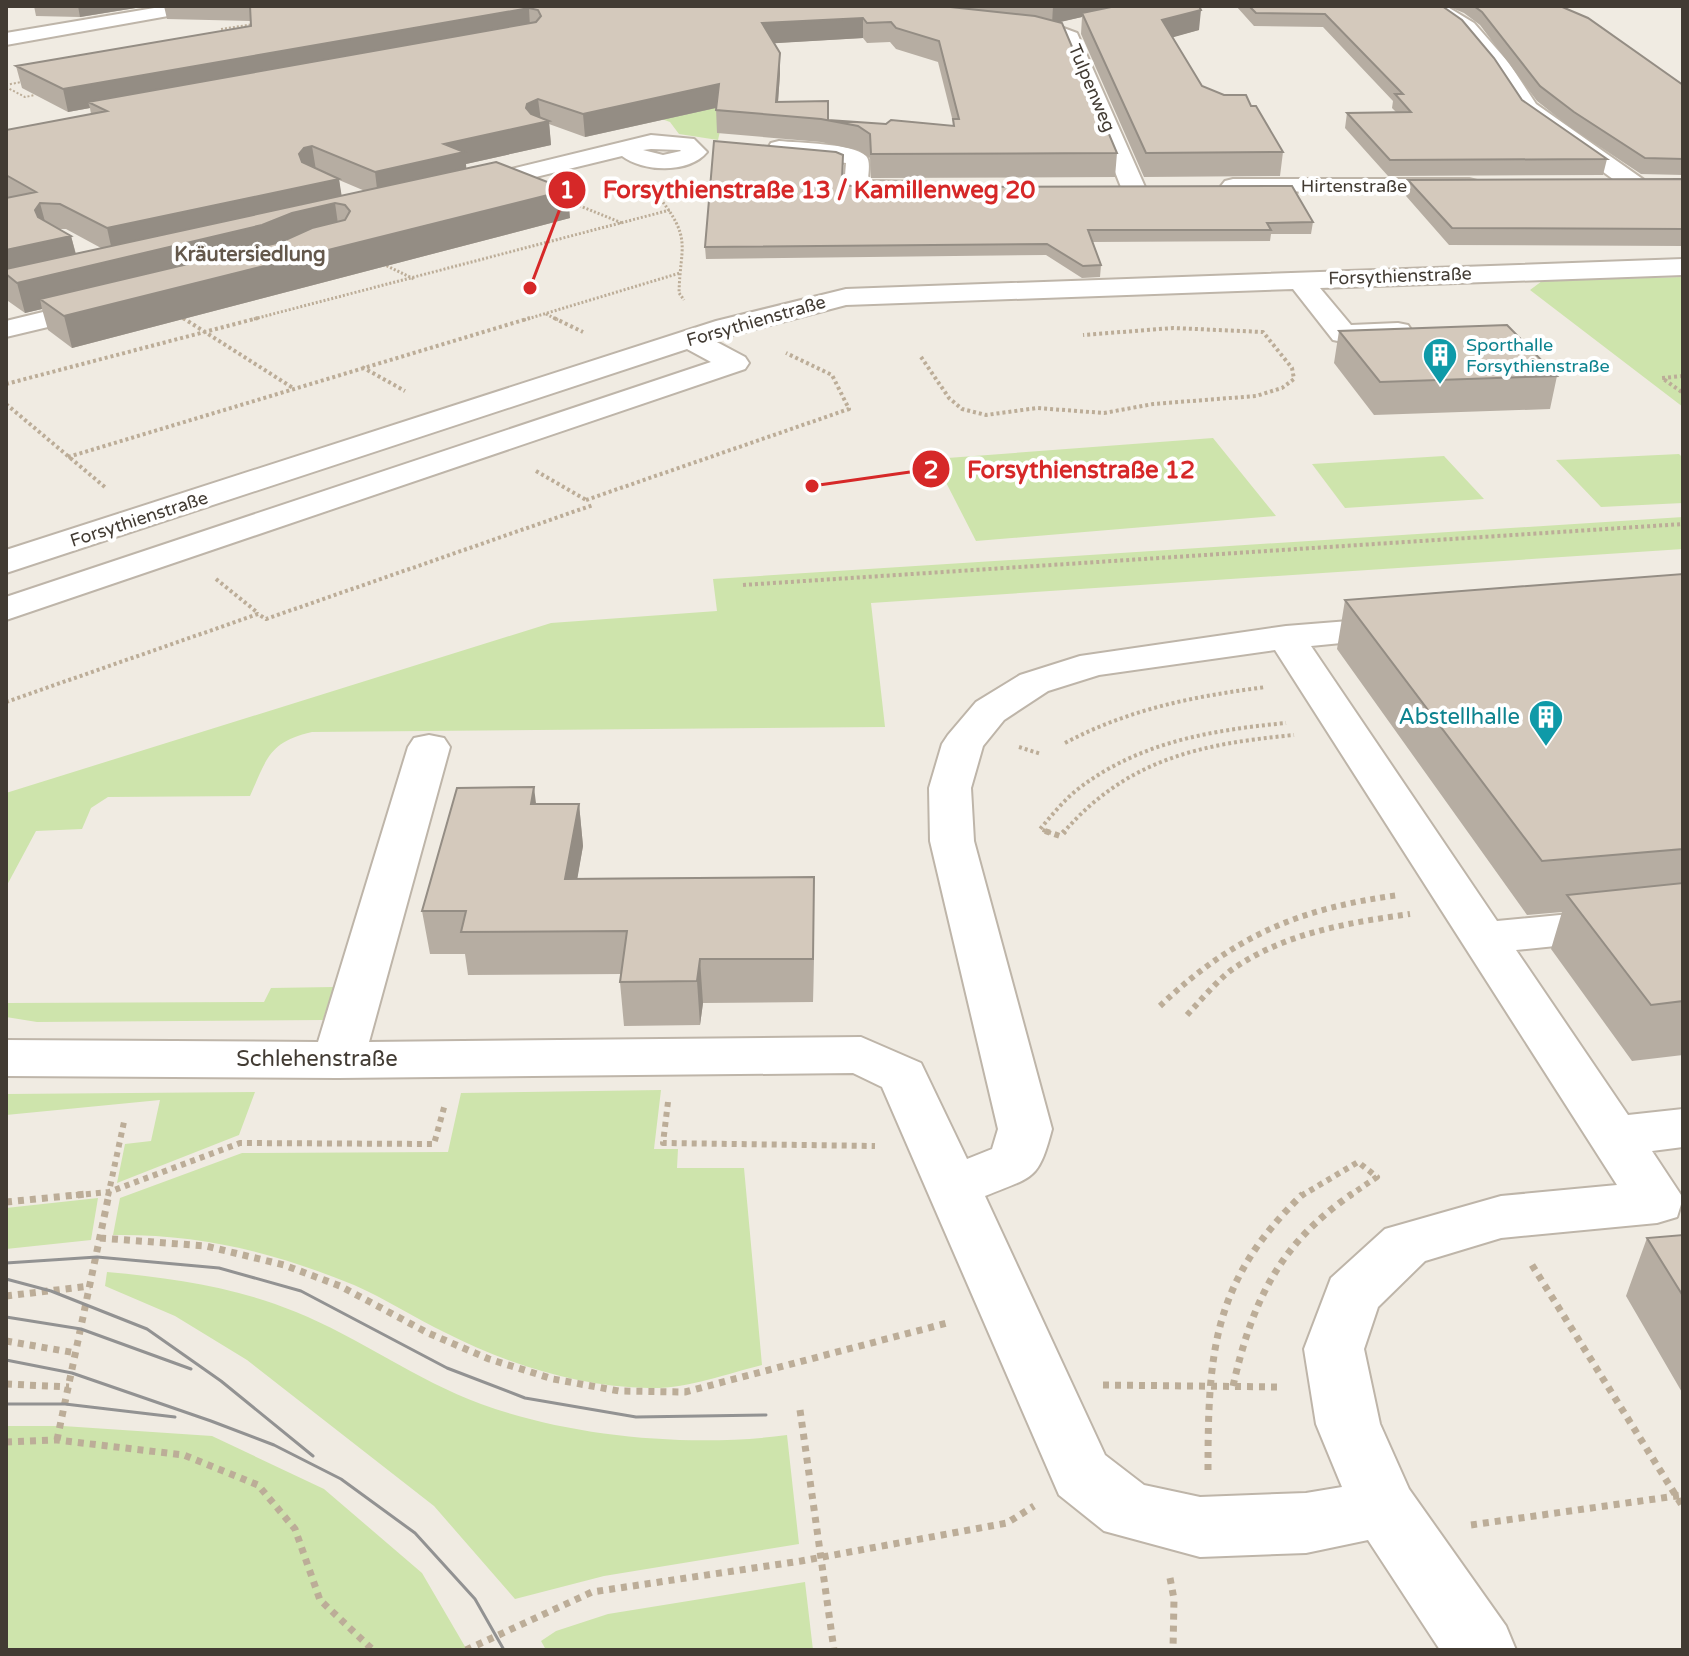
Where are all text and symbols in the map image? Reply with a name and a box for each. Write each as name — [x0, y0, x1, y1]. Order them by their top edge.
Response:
street label: Tulpenweg — [1064, 41, 1120, 135]
callout: Forsythienstraße 13 / Kamillenweg 20 — [547, 166, 1052, 214]
street label: Hirtenstraße — [1301, 175, 1407, 197]
text: 1 — [559, 176, 575, 205]
text: Forsythienstraße 13 / Kamillenweg 20 — [603, 176, 1035, 205]
district label: Kräutersiedlung — [174, 243, 326, 267]
street label: Forsythienstraße — [1328, 262, 1472, 290]
street label: Forsythienstraße — [684, 291, 828, 351]
place label: Sporthalle Forsythienstraße — [1466, 334, 1610, 377]
building icon: Sporthalle Forsythienstraße — [1421, 336, 1459, 386]
callout: Forsythienstraße 12 — [911, 445, 1211, 493]
text: 2 — [923, 456, 939, 485]
text: Forsythienstraße 12 — [967, 456, 1195, 485]
street label: Forsythienstraße — [67, 486, 211, 552]
building icon: Abstellhalle — [1527, 698, 1565, 748]
place label: Abstellhalle — [1399, 704, 1520, 730]
street label: Schlehenstraße — [236, 1046, 398, 1072]

